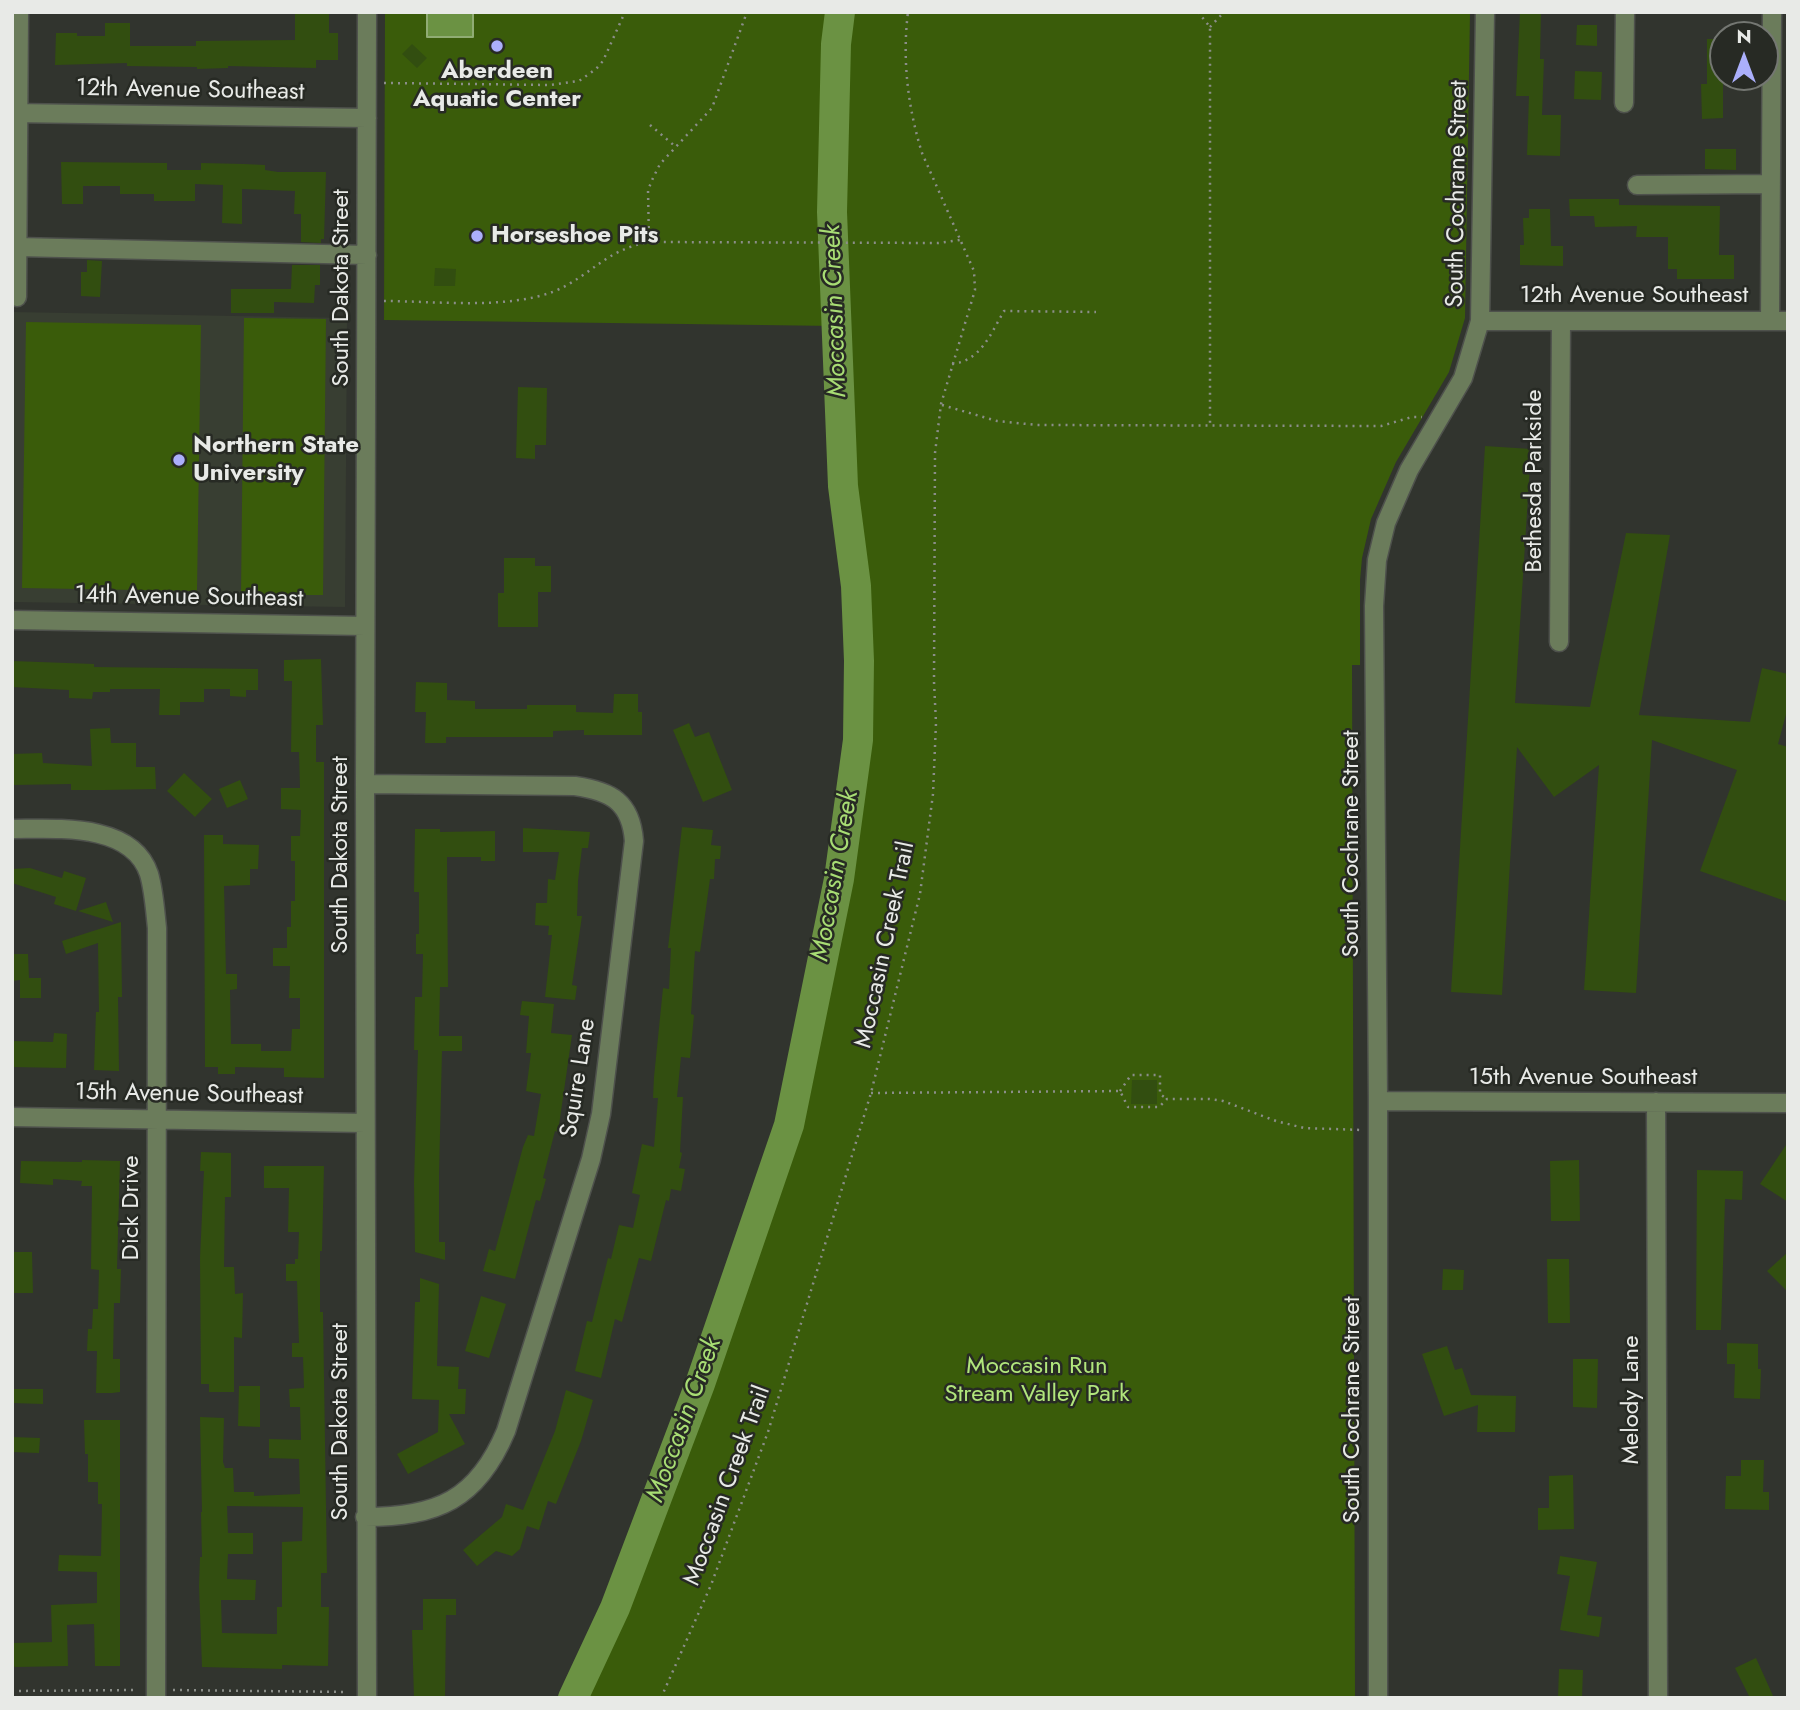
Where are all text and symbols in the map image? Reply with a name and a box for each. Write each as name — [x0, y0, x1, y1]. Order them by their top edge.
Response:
north arrow — [1709, 21, 1779, 91]
text: N — [1736, 23, 1752, 50]
marker: Aberdeen Aquatic Center — [489, 38, 505, 54]
place label: Aberdeen Aquatic Center — [413, 58, 581, 114]
street label: 12th Avenue Southeast — [76, 75, 304, 107]
street label: South Cochrane Street — [1442, 80, 1474, 308]
street label: South Dakota Street — [328, 189, 356, 387]
place label: Horseshoe Pits — [491, 222, 658, 250]
water label: Moccasin Creek — [817, 224, 855, 398]
marker: Horseshoe Pits — [469, 228, 485, 244]
street label: 12th Avenue Southeast — [1520, 282, 1748, 310]
street label: Bethesda Parkside — [1521, 389, 1549, 573]
place label: Northern State University — [193, 432, 359, 488]
marker: Northern State University — [171, 452, 187, 468]
street label: 14th Avenue Southeast — [74, 582, 304, 614]
street label: South Cochrane Street — [1338, 730, 1366, 958]
street label: South Dakota Street — [327, 756, 355, 954]
water label: Moccasin Creek — [806, 788, 866, 964]
street label: Moccasin Creek Trail — [850, 839, 922, 1051]
street label: Squire Lane — [555, 1016, 603, 1140]
street label: 15th Avenue Southeast — [1469, 1064, 1697, 1092]
street label: 15th Avenue Southeast — [75, 1079, 303, 1111]
street label: Dick Drive — [118, 1155, 146, 1261]
street label: South Cochrane Street — [1339, 1296, 1367, 1524]
street label: South Dakota Street — [327, 1323, 355, 1521]
water label: Moccasin Creek — [641, 1333, 729, 1507]
street label: Melody Lane — [1618, 1335, 1646, 1465]
park label: Moccasin Run Stream Valley Park — [944, 1353, 1130, 1409]
street label: Moccasin Creek Trail — [679, 1382, 777, 1590]

